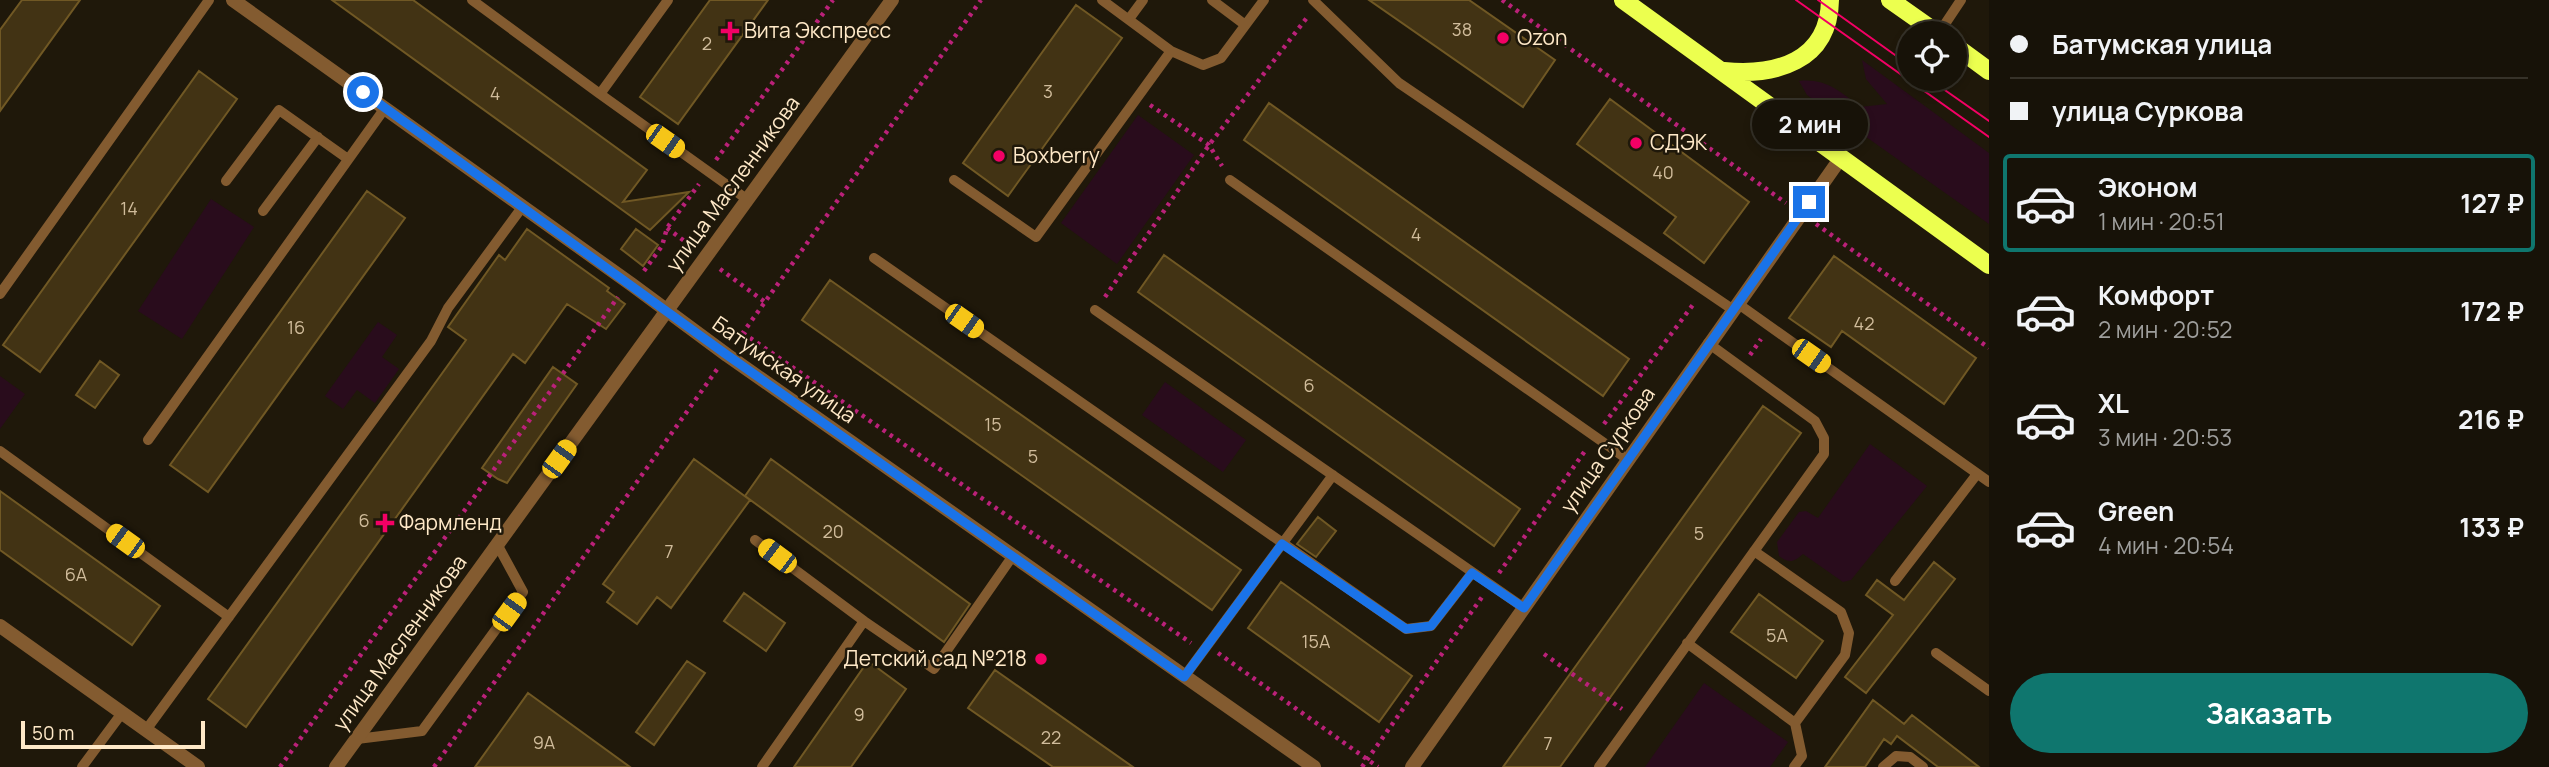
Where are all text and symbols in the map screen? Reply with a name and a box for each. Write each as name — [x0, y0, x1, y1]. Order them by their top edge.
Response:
place label: Вита Экспресс — [744, 16, 891, 44]
house number: 38 — [1452, 17, 1472, 41]
map controls — [1897, 21, 1967, 91]
button: locate — [1897, 21, 1967, 91]
marker: Вита Экспресс — [722, 23, 738, 39]
place label: Ozon — [1517, 23, 1567, 51]
text: Батумская улица — [2052, 26, 2272, 62]
marker: Ozon — [1495, 30, 1511, 46]
house number: 2 — [702, 31, 712, 55]
route start — [347, 76, 379, 108]
house number: 3 — [1043, 79, 1053, 103]
house number: 4 — [490, 81, 500, 105]
street label: улица Масленникова — [659, 90, 805, 277]
text: улица Суркова — [2052, 93, 2244, 129]
callout: 2 мин — [1751, 100, 1867, 150]
text: 2 мин — [1778, 108, 1842, 140]
car — [642, 120, 689, 162]
place label: СДЭК — [1650, 128, 1708, 156]
marker: СДЭК — [1628, 135, 1644, 151]
place label: Boxberry — [1013, 141, 1100, 169]
marker: Boxberry — [991, 148, 1007, 164]
house number: 40 — [1652, 160, 1674, 184]
text: Эконом — [2098, 169, 2198, 205]
icon: car — [2014, 172, 2077, 235]
text: 127 ₽ — [2460, 185, 2524, 221]
route end — [1793, 186, 1825, 218]
house number: 14 — [120, 196, 138, 220]
text: 1 мин · 20:51 — [2098, 205, 2225, 237]
house number: 4 — [1411, 222, 1421, 246]
text: Комфорт — [2098, 277, 2214, 313]
icon: car — [2014, 280, 2077, 343]
text: 172 ₽ — [2460, 293, 2524, 329]
car — [941, 300, 988, 342]
street label: Батумская улица — [707, 309, 862, 429]
house number: 42 — [1854, 311, 1874, 335]
text: 2 мин · 20:52 — [2098, 313, 2232, 345]
house number: 16 — [287, 315, 305, 339]
car — [1788, 335, 1835, 377]
house number: 6 — [1303, 373, 1315, 397]
street label: улица Суркова — [1553, 381, 1661, 518]
text: XL — [2098, 385, 2129, 421]
icon: car — [2014, 388, 2077, 451]
text: 216 ₽ — [2458, 401, 2524, 437]
house number: 15 — [984, 412, 1002, 436]
text: 3 мин · 20:53 — [2098, 421, 2232, 453]
car — [539, 436, 580, 482]
house number: 5 — [1028, 444, 1038, 468]
text: Green — [2098, 493, 2174, 529]
icon: car — [2014, 496, 2077, 559]
house number: 6 — [358, 508, 370, 532]
place label: Фармленд — [399, 508, 502, 536]
text: 133 ₽ — [2459, 509, 2524, 545]
marker: Фармленд — [377, 515, 393, 531]
house number: 20 — [822, 519, 844, 543]
car — [102, 520, 149, 562]
house number: 5 — [1694, 521, 1704, 545]
text: 4 мин · 20:54 — [2098, 529, 2234, 561]
car — [754, 535, 801, 577]
house number: 7 — [664, 539, 674, 563]
street label: улица Масленникова — [326, 549, 472, 736]
house number: 6А — [65, 562, 88, 586]
car — [489, 589, 530, 635]
house number: 5А — [1766, 623, 1788, 647]
house number: 15А — [1302, 629, 1331, 653]
place label: Детский сад №218 — [843, 644, 1027, 672]
marker: Детский сад №218 — [1033, 651, 1049, 667]
button: Заказать — [2010, 673, 2528, 753]
house number: 9 — [853, 702, 865, 726]
scale bar — [21, 718, 205, 750]
text: 50 m — [32, 720, 74, 746]
house number: 22 — [1041, 725, 1061, 749]
house number: 9А — [533, 730, 556, 754]
house number: 7 — [1543, 731, 1553, 755]

